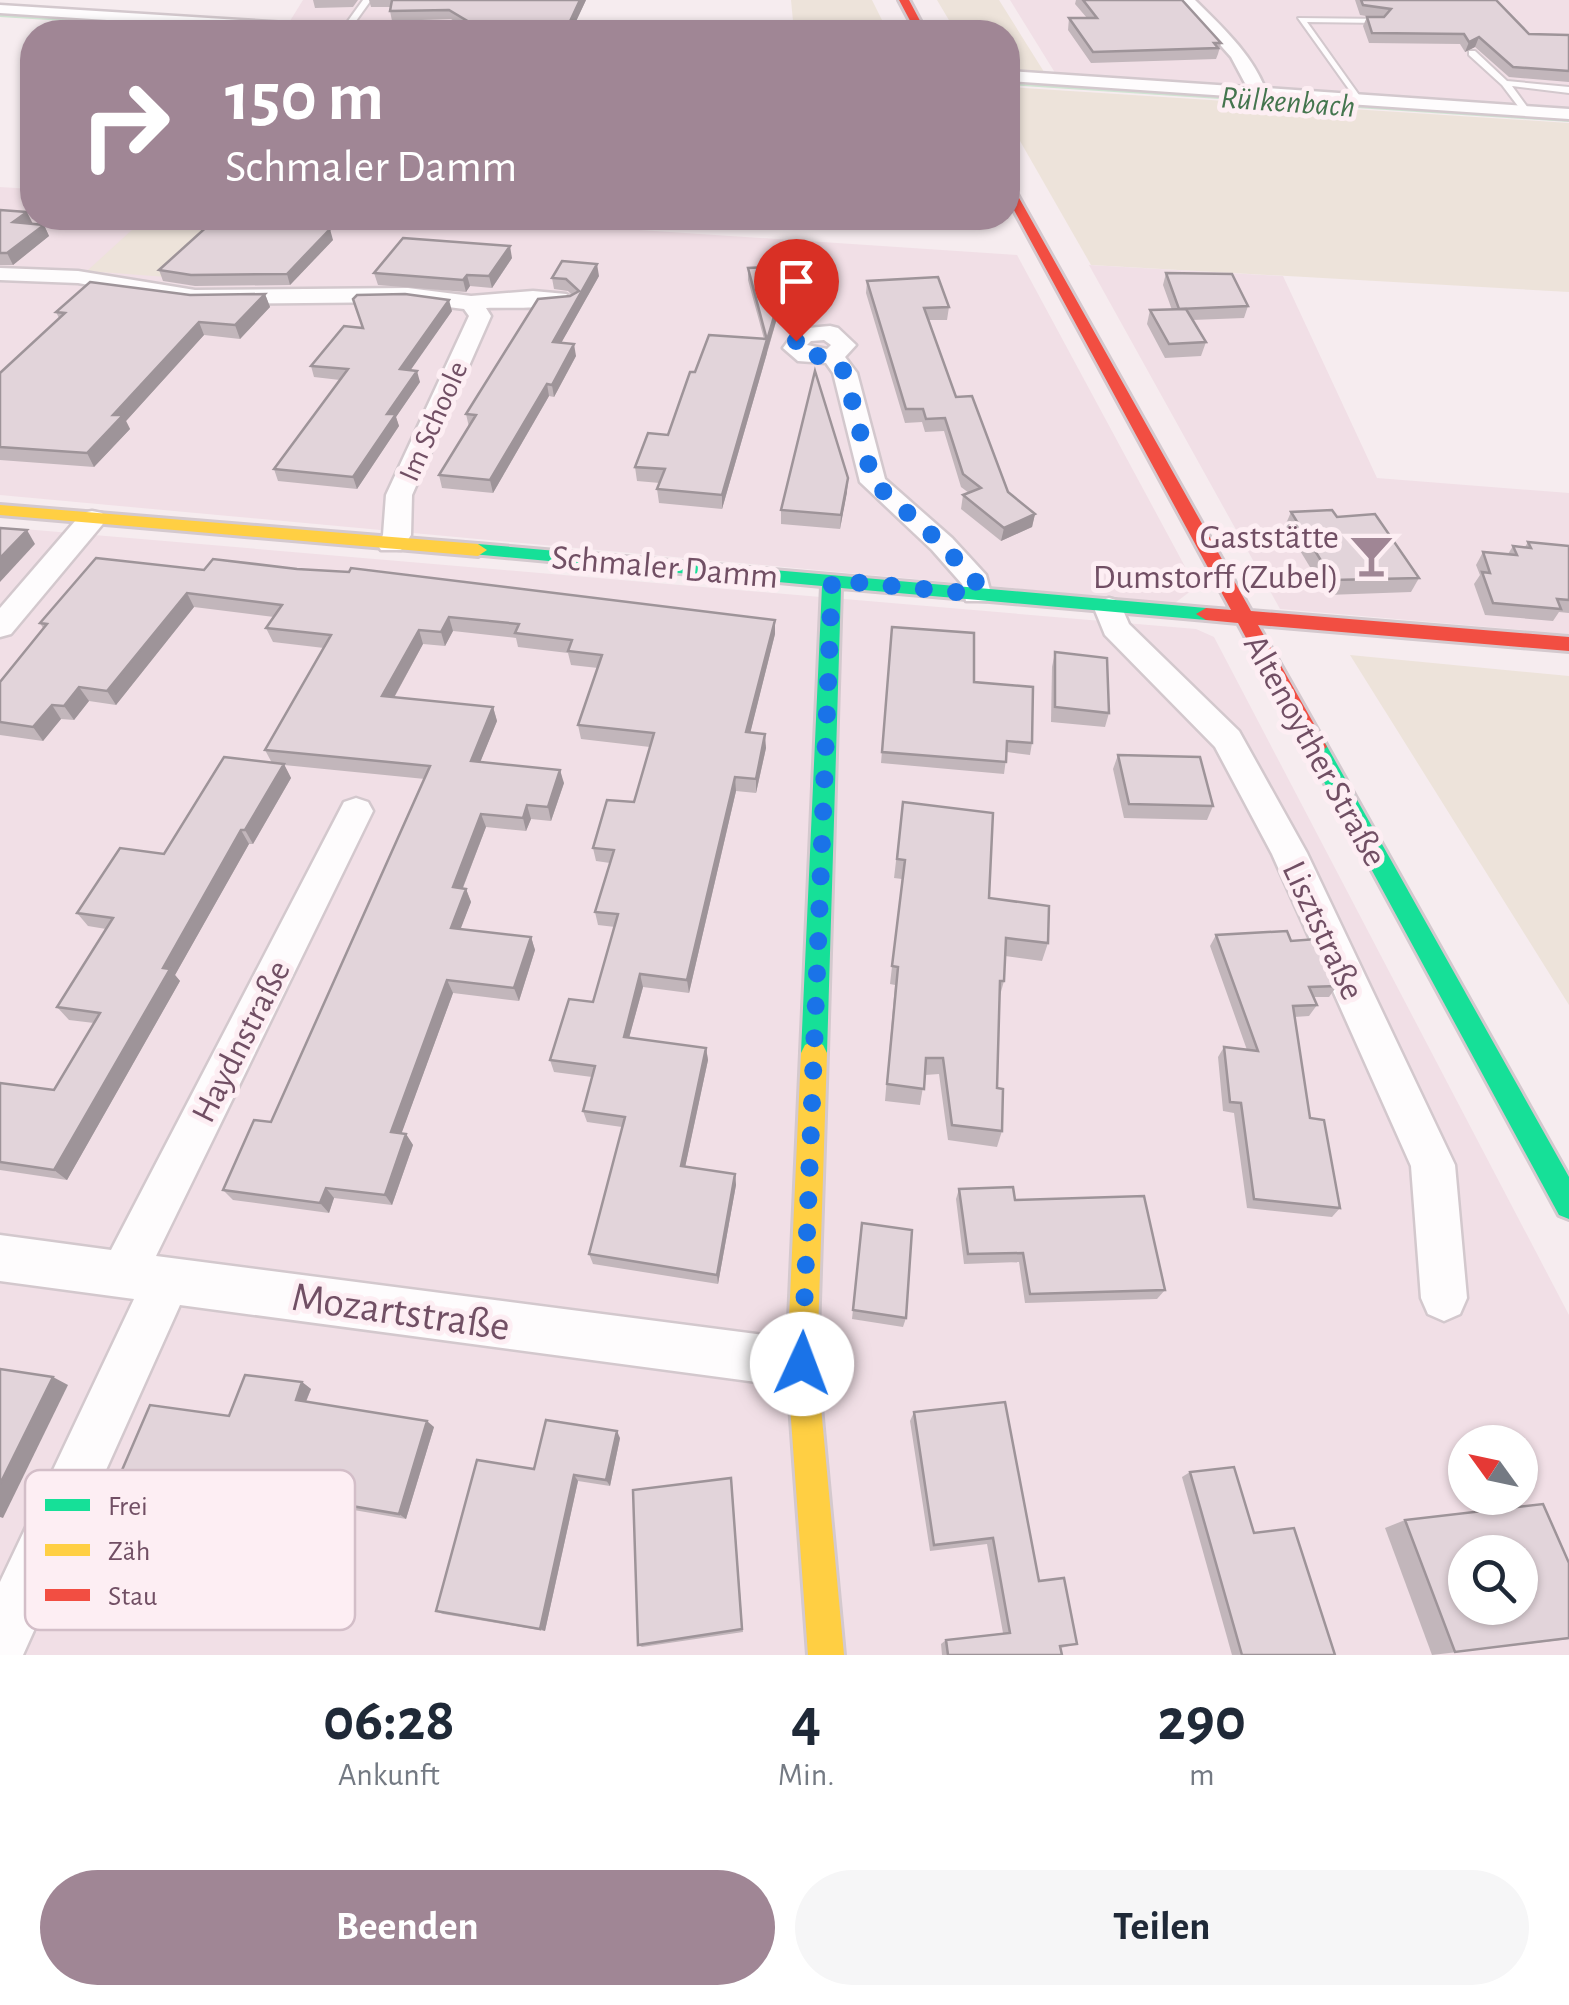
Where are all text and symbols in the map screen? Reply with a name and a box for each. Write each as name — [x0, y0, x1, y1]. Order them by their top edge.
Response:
icon: right — [60, 60, 190, 190]
text: 150 m — [225, 63, 384, 133]
water label: Rülkenbach — [1220, 81, 1356, 123]
text: Schmaler Damm — [225, 145, 517, 190]
pin — [754, 239, 839, 342]
icon: arrive — [769, 254, 824, 309]
street label: Im Schoole — [394, 357, 474, 486]
place label: Gaststätte Dumstorff (Zubel) — [1093, 520, 1339, 595]
bar icon: Gaststätte Dumstorff (Zubel) — [1348, 532, 1396, 580]
street label: Schmaler Damm — [550, 540, 780, 595]
street label: Altenoyther Straße — [1237, 629, 1393, 872]
street label: Lisztstraße — [1275, 856, 1370, 1005]
street label: Haydnstraße — [186, 955, 297, 1128]
street label: Mozartstraße — [289, 1276, 512, 1348]
position arrow — [750, 1312, 854, 1416]
north arrow — [1448, 1425, 1538, 1515]
map controls — [1448, 1425, 1538, 1625]
legend — [25, 1470, 355, 1630]
text: Frei — [108, 1493, 148, 1521]
button: search — [1448, 1535, 1538, 1625]
text: Zäh — [108, 1538, 150, 1566]
text: Stau — [108, 1583, 157, 1611]
text: 06:28 — [323, 1691, 455, 1751]
text: 4 — [791, 1691, 821, 1751]
text: 290 — [1158, 1691, 1246, 1751]
text: Ankunft — [338, 1759, 440, 1791]
text: Min. — [778, 1759, 835, 1791]
text: m — [1189, 1759, 1215, 1791]
button: Beenden — [40, 1870, 775, 1985]
button: Teilen — [795, 1870, 1529, 1985]

